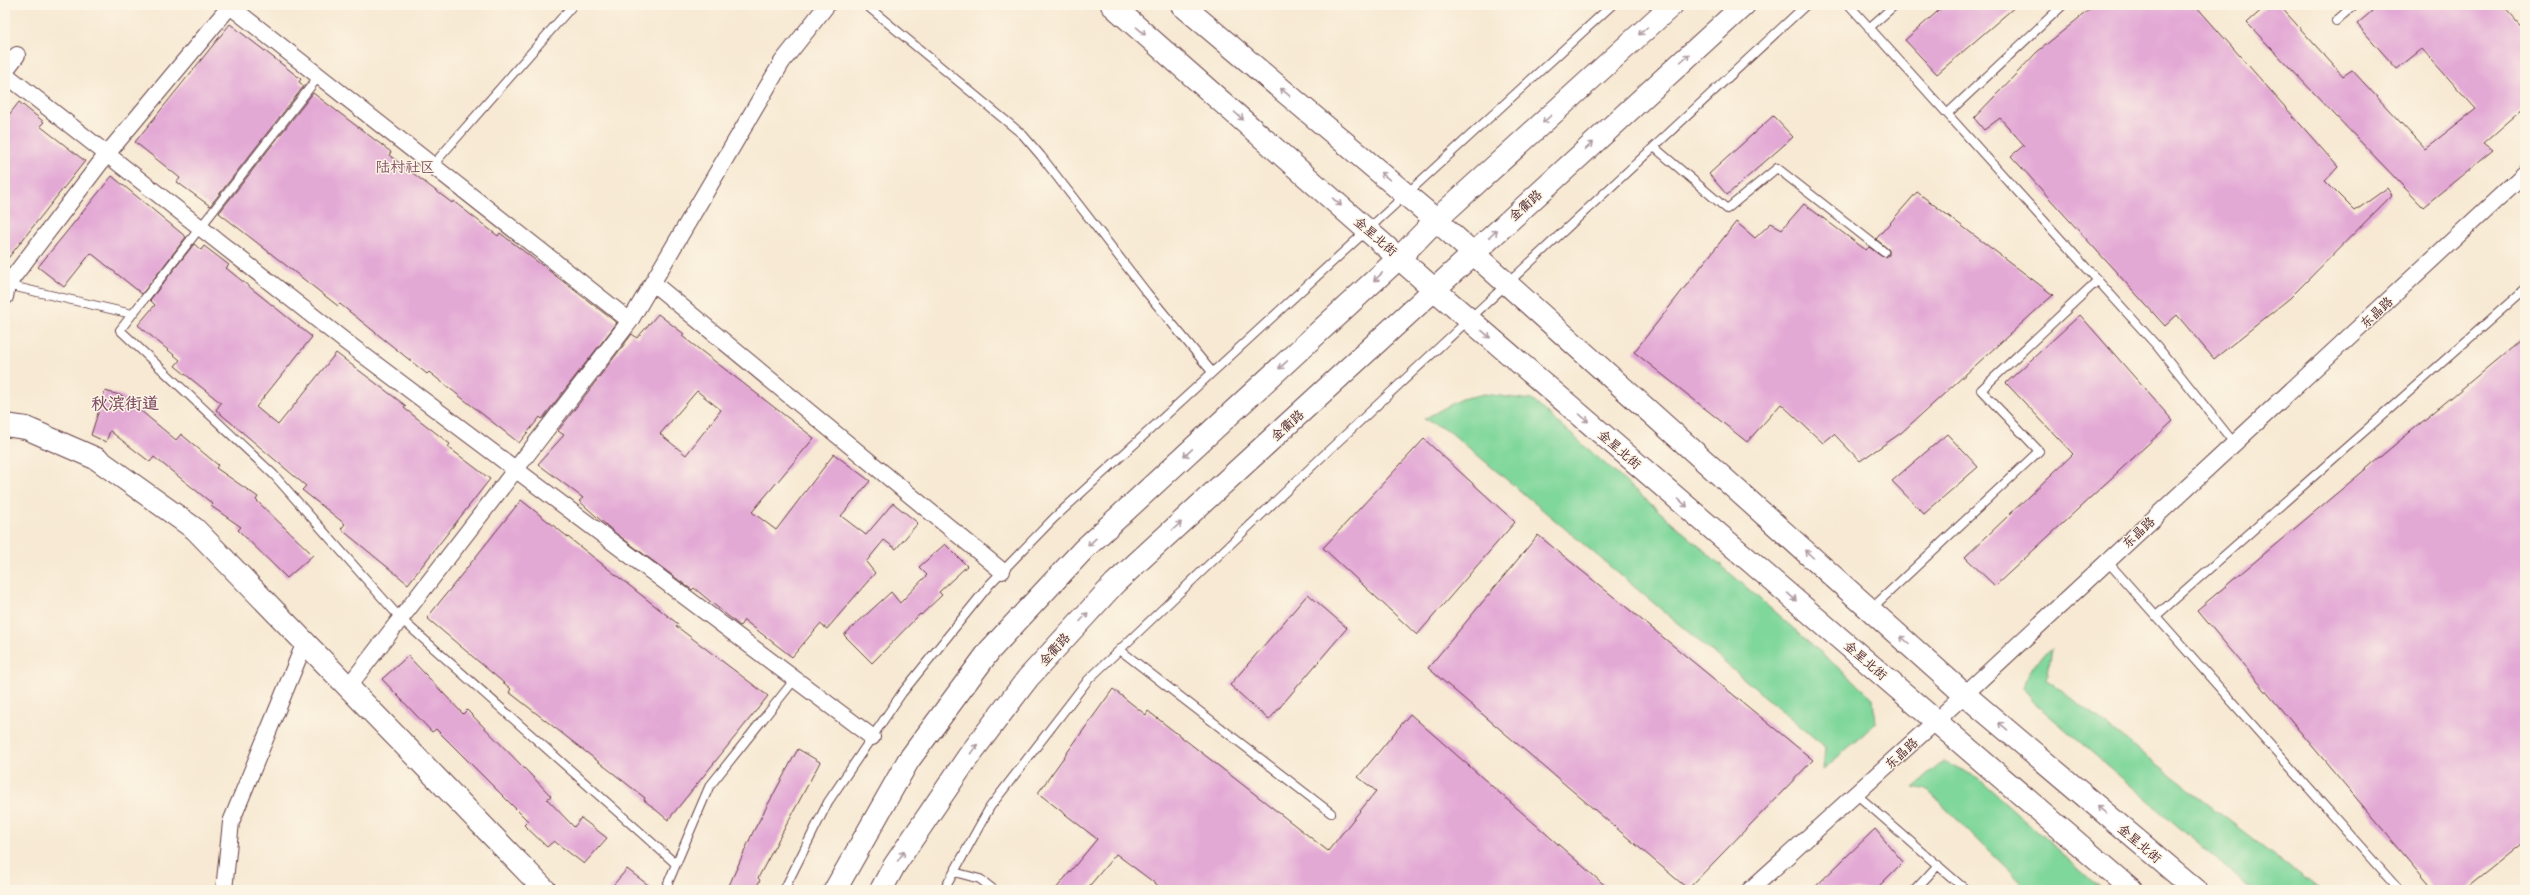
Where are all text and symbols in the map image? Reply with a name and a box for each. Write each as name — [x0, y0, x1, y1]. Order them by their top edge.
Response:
one-way arrow — [1136, 26, 1146, 35]
one-way arrow — [1638, 27, 1648, 36]
one-way arrow — [1680, 54, 1691, 63]
one-way arrow — [1280, 88, 1291, 97]
one-way arrow — [1234, 112, 1244, 121]
one-way arrow — [1542, 114, 1552, 123]
one-way arrow — [1584, 142, 1594, 151]
district label: 陆村社区 — [375, 154, 435, 177]
one-way arrow — [1379, 172, 1390, 181]
street label: 金衢路 — [1504, 185, 1546, 225]
one-way arrow — [1331, 197, 1341, 206]
street label: 金星北街 — [1350, 211, 1402, 260]
one-way arrow — [1488, 229, 1498, 238]
one-way arrow — [1374, 272, 1384, 281]
street label: 东晶路 — [2355, 291, 2396, 332]
one-way arrow — [1480, 329, 1491, 338]
one-way arrow — [1278, 360, 1288, 370]
district label: 秋滨街道 — [91, 389, 159, 415]
street label: 金衢路 — [1266, 405, 1308, 445]
one-way arrow — [1579, 414, 1590, 423]
street label: 金星北街 — [1594, 424, 1646, 473]
one-way arrow — [1182, 449, 1193, 458]
one-way arrow — [1678, 499, 1688, 508]
street label: 东晶路 — [2117, 511, 2158, 552]
one-way arrow — [1172, 521, 1182, 531]
one-way arrow — [1087, 537, 1097, 547]
one-way arrow — [1803, 549, 1814, 558]
one-way arrow — [1787, 592, 1797, 601]
one-way arrow — [1079, 612, 1089, 622]
street label: 金衢路 — [1034, 628, 1074, 670]
street label: 金星北街 — [1840, 635, 1892, 684]
one-way arrow — [1900, 636, 1911, 645]
one-way arrow — [1998, 722, 2008, 731]
street label: 东晶路 — [1880, 733, 1922, 773]
one-way arrow — [970, 743, 978, 754]
one-way arrow — [2097, 806, 2107, 815]
street label: 金星北街 — [2114, 819, 2166, 867]
one-way arrow — [897, 851, 905, 862]

